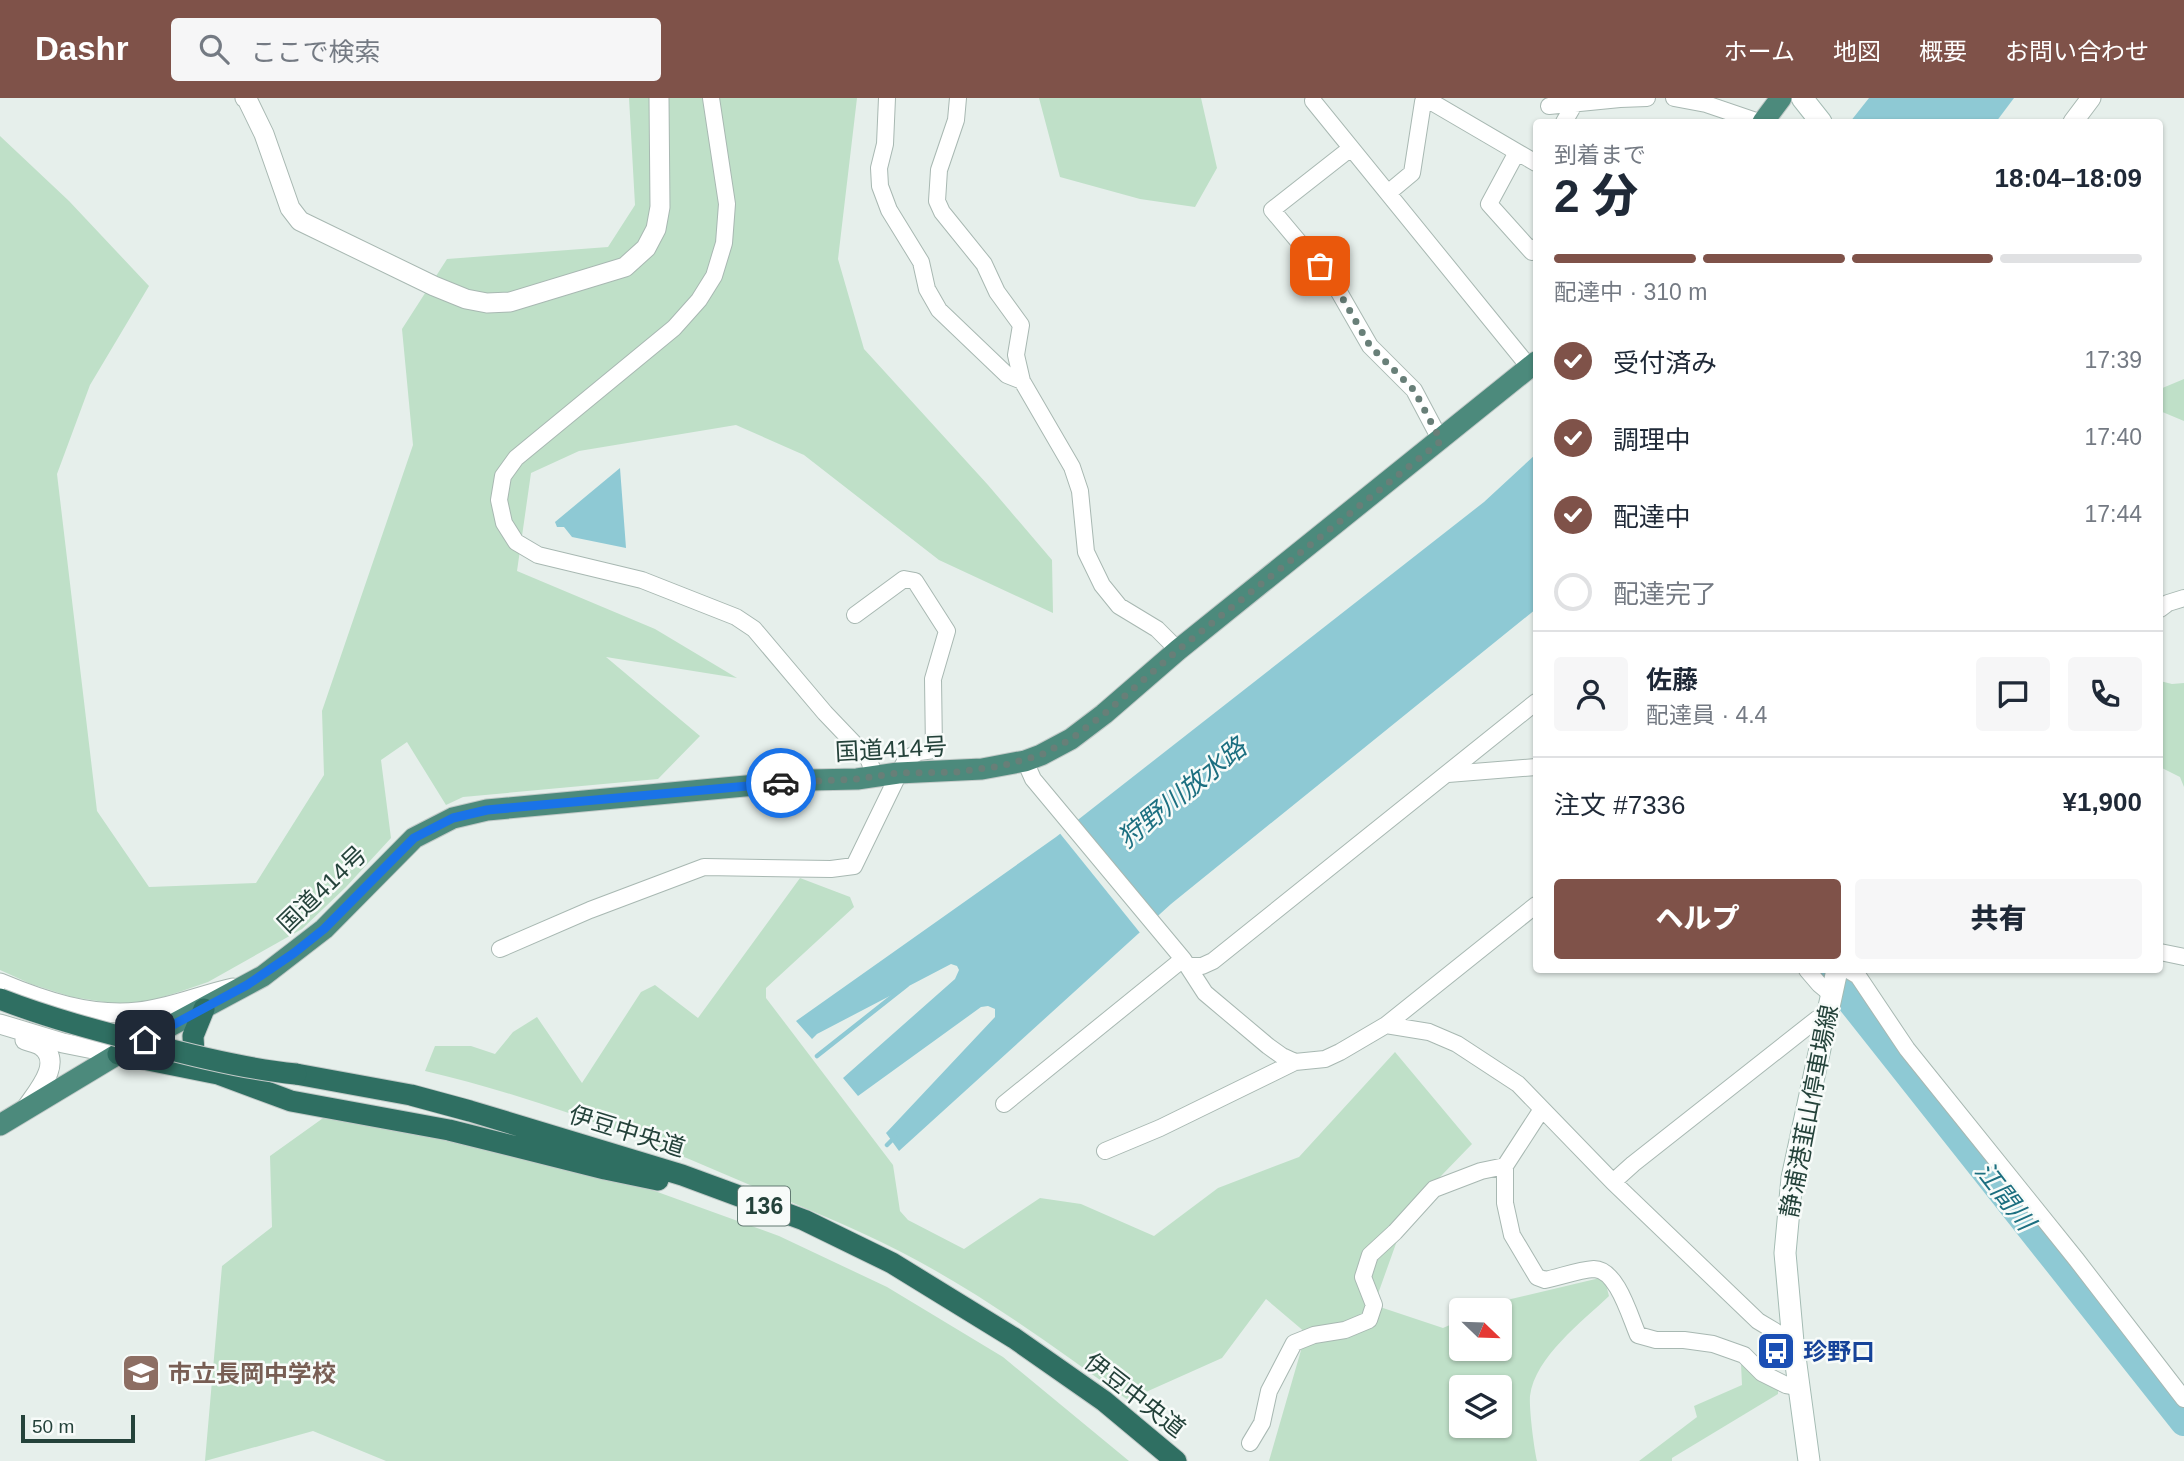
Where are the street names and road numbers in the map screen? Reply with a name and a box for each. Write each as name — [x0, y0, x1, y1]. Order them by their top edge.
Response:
street label: 国道414号 — [834, 733, 948, 765]
street label: 国道414号 — [272, 840, 372, 938]
street label: 静浦港韮山停車場線 — [1775, 1002, 1843, 1220]
street label: 伊豆中央道 — [566, 1101, 688, 1161]
road number: 136 — [738, 1186, 790, 1226]
street label: 伊豆中央道 — [1079, 1347, 1191, 1443]

